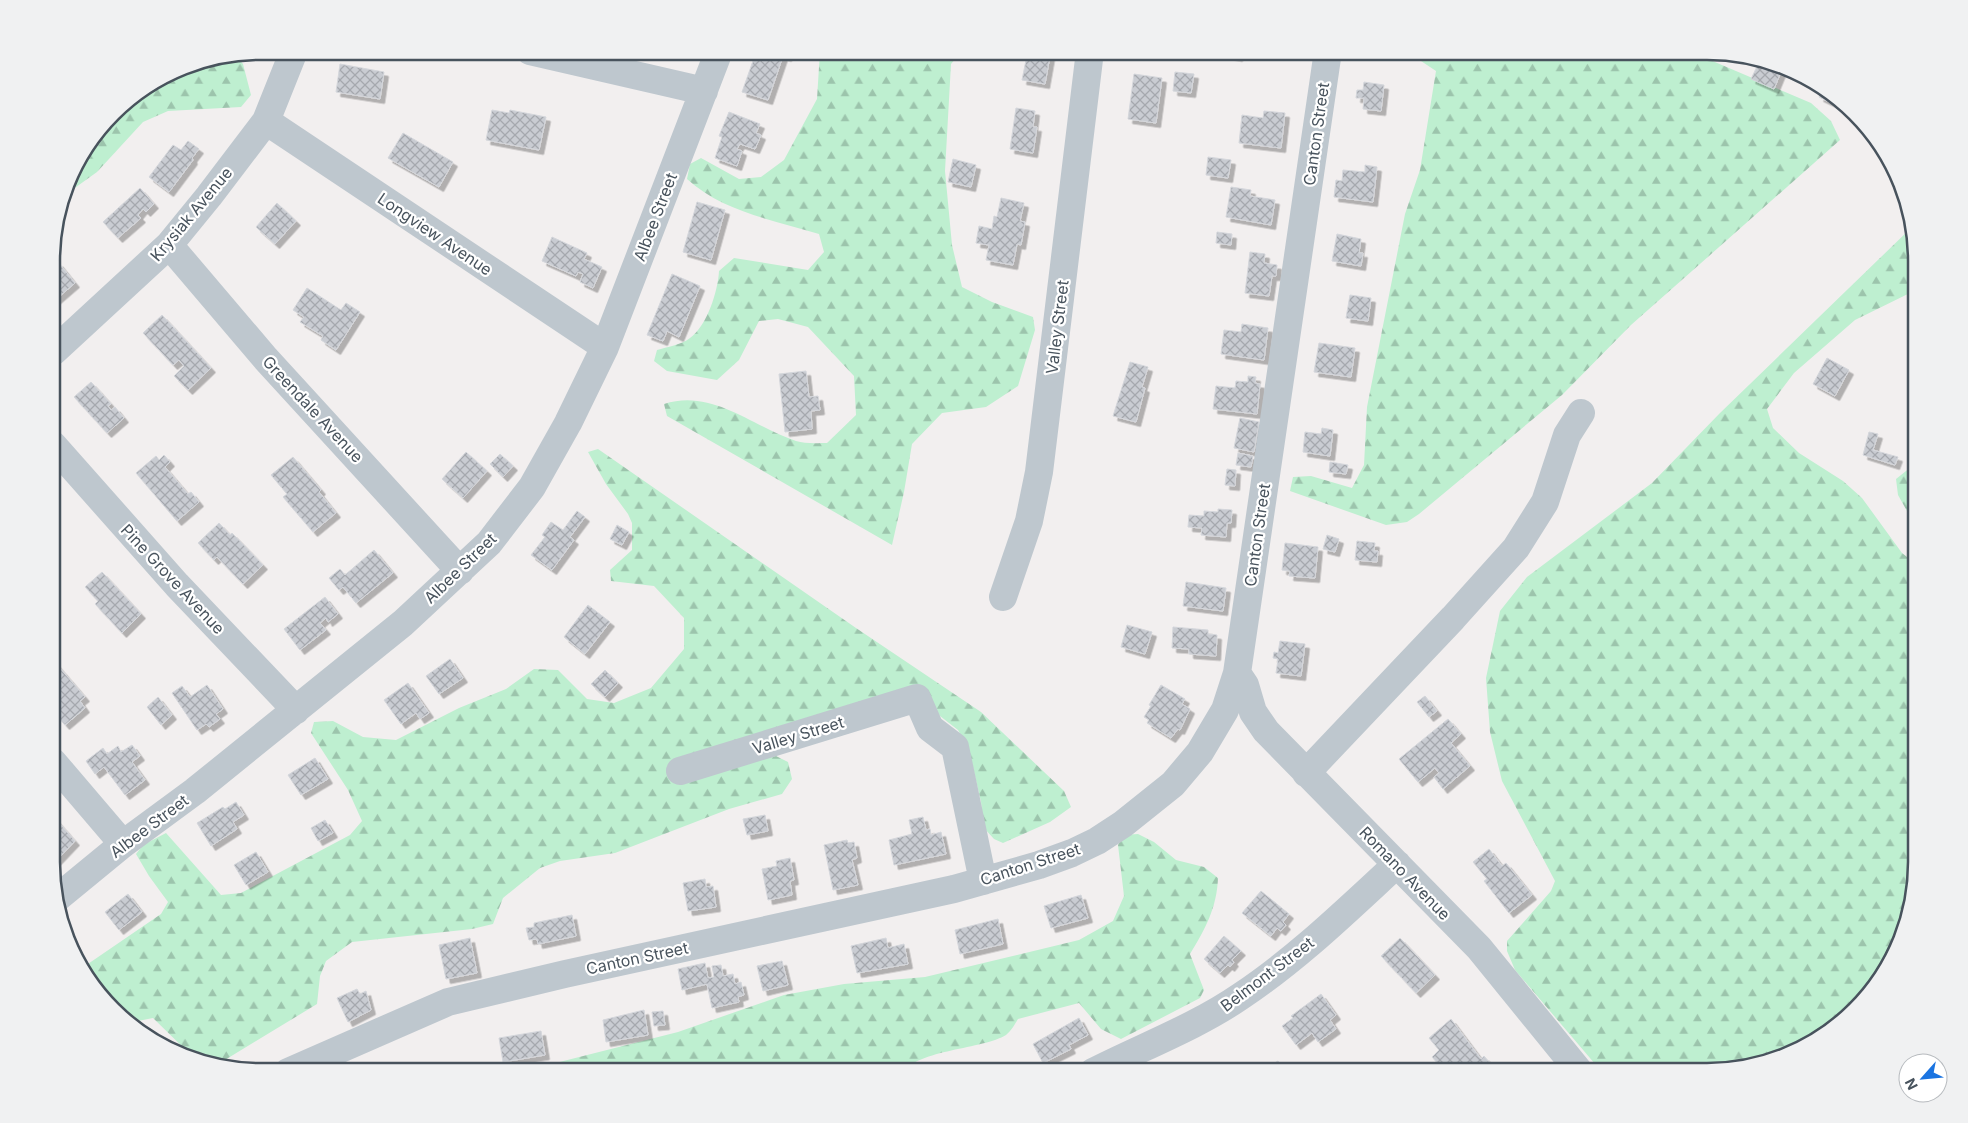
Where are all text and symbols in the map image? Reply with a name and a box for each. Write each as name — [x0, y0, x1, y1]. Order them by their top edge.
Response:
street label: Canton Street — [1299, 81, 1333, 187]
street label: Krysiak Avenue — [146, 163, 236, 265]
street label: Albee Street — [629, 170, 681, 264]
street label: Longview Avenue — [374, 188, 496, 280]
street label: Valley Street — [1041, 279, 1073, 375]
street label: Greendale Avenue — [258, 352, 368, 466]
street label: Canton Street — [1240, 482, 1274, 588]
street label: Pine Grove Avenue — [117, 520, 229, 638]
street label: Albee Street — [420, 528, 500, 608]
street label: Valley Street — [750, 712, 846, 758]
street label: Albee Street — [106, 790, 192, 862]
street label: Romano Avenue — [1355, 822, 1455, 924]
street label: Canton Street — [977, 838, 1083, 890]
street label: Belmont Street — [1216, 932, 1318, 1016]
street label: Canton Street — [584, 937, 690, 979]
north arrow — [1898, 1053, 1948, 1103]
text: N — [1901, 1076, 1921, 1093]

